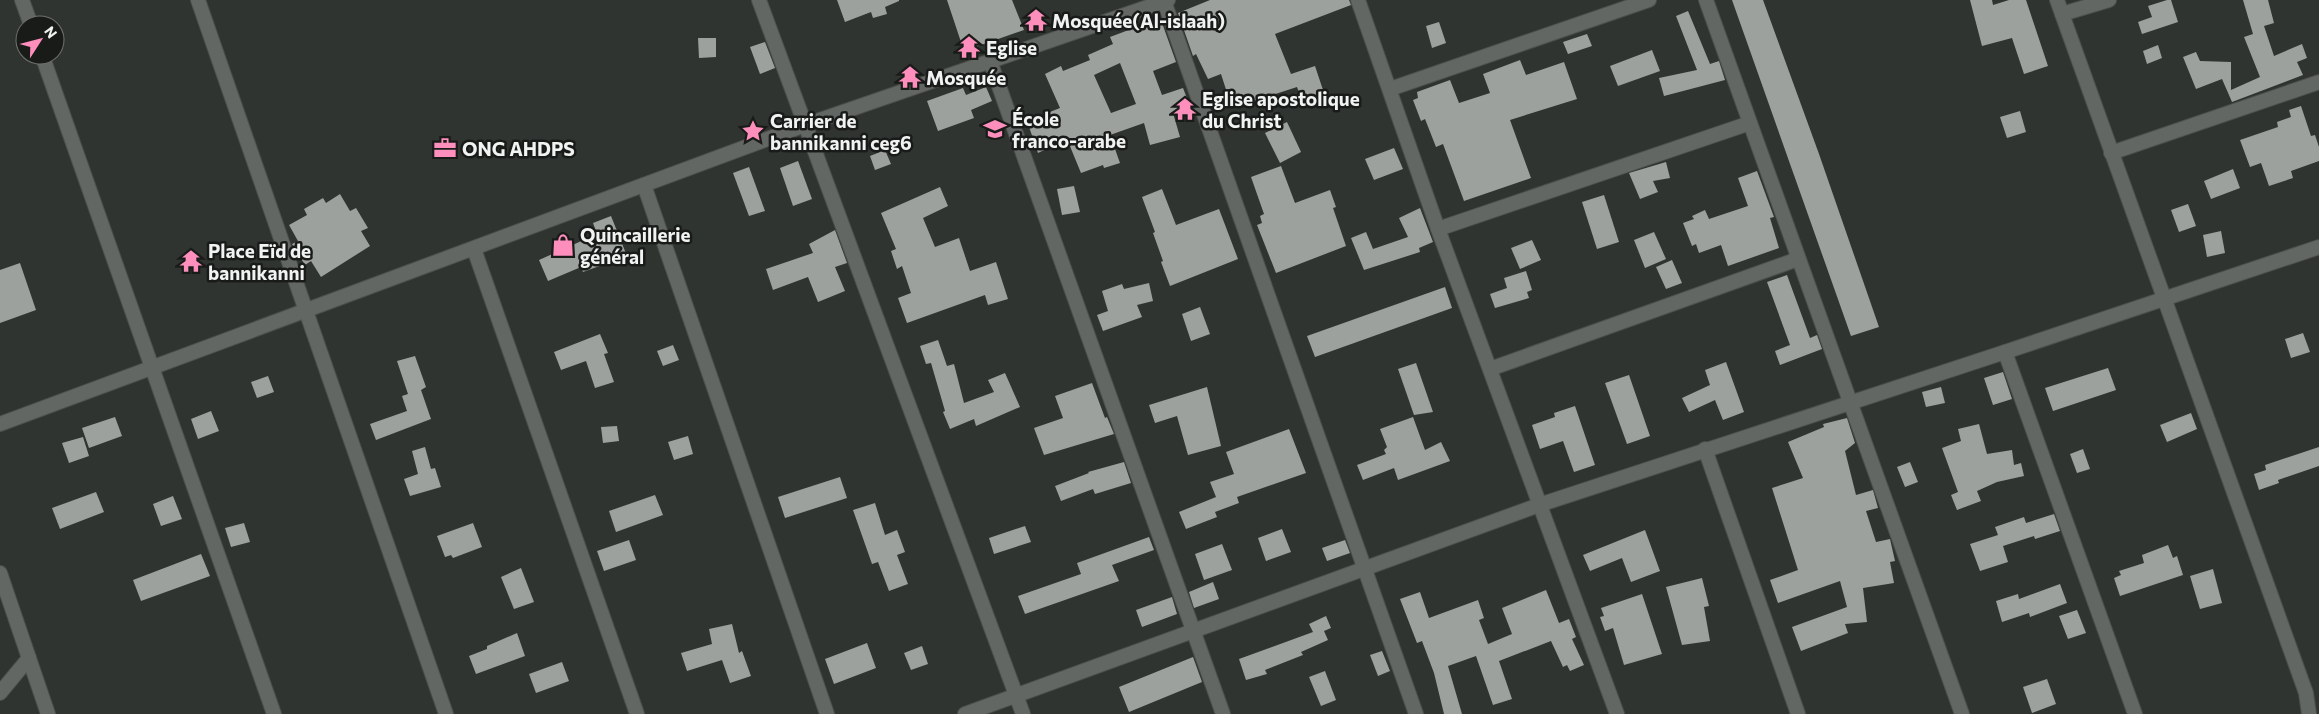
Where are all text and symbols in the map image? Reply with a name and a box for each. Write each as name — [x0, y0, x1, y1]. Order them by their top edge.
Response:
temple icon: Mosquée(Al-islaah) — [1023, 7, 1049, 33]
place label: Mosquée(Al-islaah) — [1052, 9, 1225, 32]
north arrow — [15, 15, 65, 65]
text: N — [41, 23, 61, 41]
temple icon: Eglise — [956, 34, 982, 60]
place label: Eglise — [986, 36, 1037, 59]
temple icon: Mosquée — [897, 64, 923, 90]
place label: Mosquée — [926, 66, 1006, 89]
place label: Eglise apostolique du Christ — [1202, 87, 1360, 132]
temple icon: Eglise apostolique du Christ — [1172, 96, 1198, 122]
place label: École franco-arabe — [1012, 107, 1126, 152]
place label: Carrier de bannikanni ceg6 — [770, 109, 912, 154]
school or university icon: École franco-arabe — [982, 116, 1008, 142]
place icon: Carrier de bannikanni ceg6 — [740, 118, 766, 144]
office icon: ONG AHDPS — [432, 135, 458, 161]
place label: ONG AHDPS — [462, 137, 575, 160]
place label: Quincaillerie général — [580, 223, 691, 268]
shop icon: Quincaillerie général — [550, 232, 576, 258]
place label: Place Eïd de bannikanni — [208, 239, 311, 284]
temple icon: Place Eïd de bannikanni — [178, 248, 204, 274]

